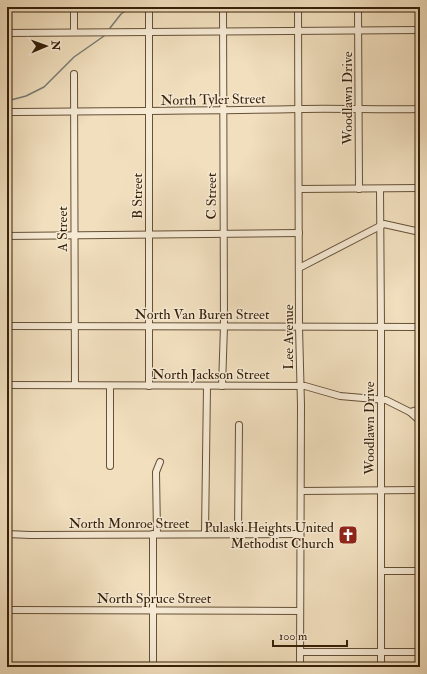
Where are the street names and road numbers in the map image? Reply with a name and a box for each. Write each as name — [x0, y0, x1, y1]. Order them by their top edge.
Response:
street label: Woodlawn Drive — [339, 51, 356, 146]
street label: North Tyler Street — [160, 90, 266, 110]
street label: C Street — [203, 172, 220, 219]
street label: B Street — [129, 173, 146, 219]
street label: A Street — [54, 206, 71, 253]
street label: Lee Avenue — [280, 304, 297, 370]
street label: North Van Buren Street — [135, 306, 270, 323]
street label: North Jackson Street — [152, 366, 270, 383]
street label: Woodlawn Drive — [361, 381, 378, 476]
street label: North Monroe Street — [69, 515, 190, 532]
street label: North Spruce Street — [97, 590, 212, 608]

